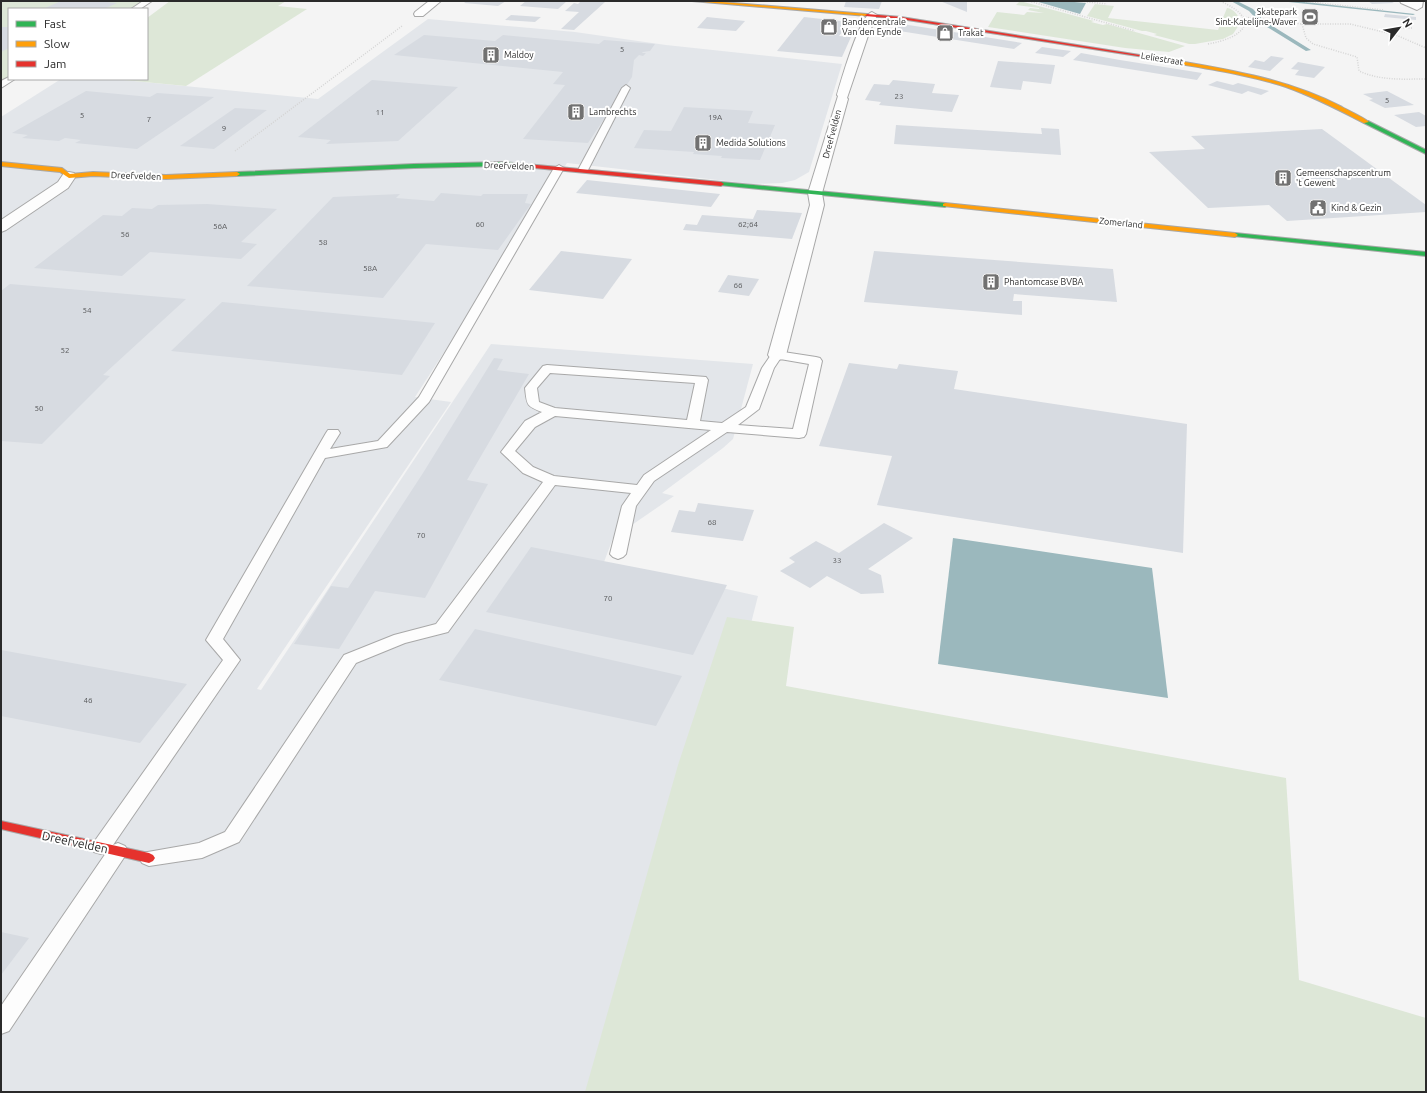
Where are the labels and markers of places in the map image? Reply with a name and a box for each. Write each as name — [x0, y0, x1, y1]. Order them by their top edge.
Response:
place label: Skatepark Sint-Katelijne-Waver — [1216, 7, 1298, 27]
sports icon: Skatepark Sint-Katelijne-Waver — [1300, 7, 1320, 27]
shop icon: Bandencentrale Van den Eynde — [819, 17, 839, 37]
place label: Bandencentrale Van den Eynde — [842, 17, 906, 37]
shop icon: Trakat — [935, 23, 955, 43]
place label: Trakat — [958, 28, 984, 38]
building icon: Maldoy — [481, 45, 501, 65]
place label: Maldoy — [504, 50, 534, 60]
building icon: Lambrechts — [566, 102, 586, 122]
place label: Lambrechts — [589, 107, 636, 117]
building icon: Medida Solutions — [693, 133, 713, 153]
place label: Medida Solutions — [716, 138, 786, 148]
building icon: Gemeenschapscentrum 't Gewent — [1273, 168, 1293, 188]
place label: Gemeenschapscentrum 't Gewent — [1296, 168, 1391, 188]
public building icon: Kind & Gezin — [1308, 198, 1328, 218]
place label: Kind & Gezin — [1331, 203, 1382, 213]
building icon: Phantomcase BVBA — [981, 272, 1001, 292]
place label: Phantomcase BVBA — [1004, 277, 1084, 287]

